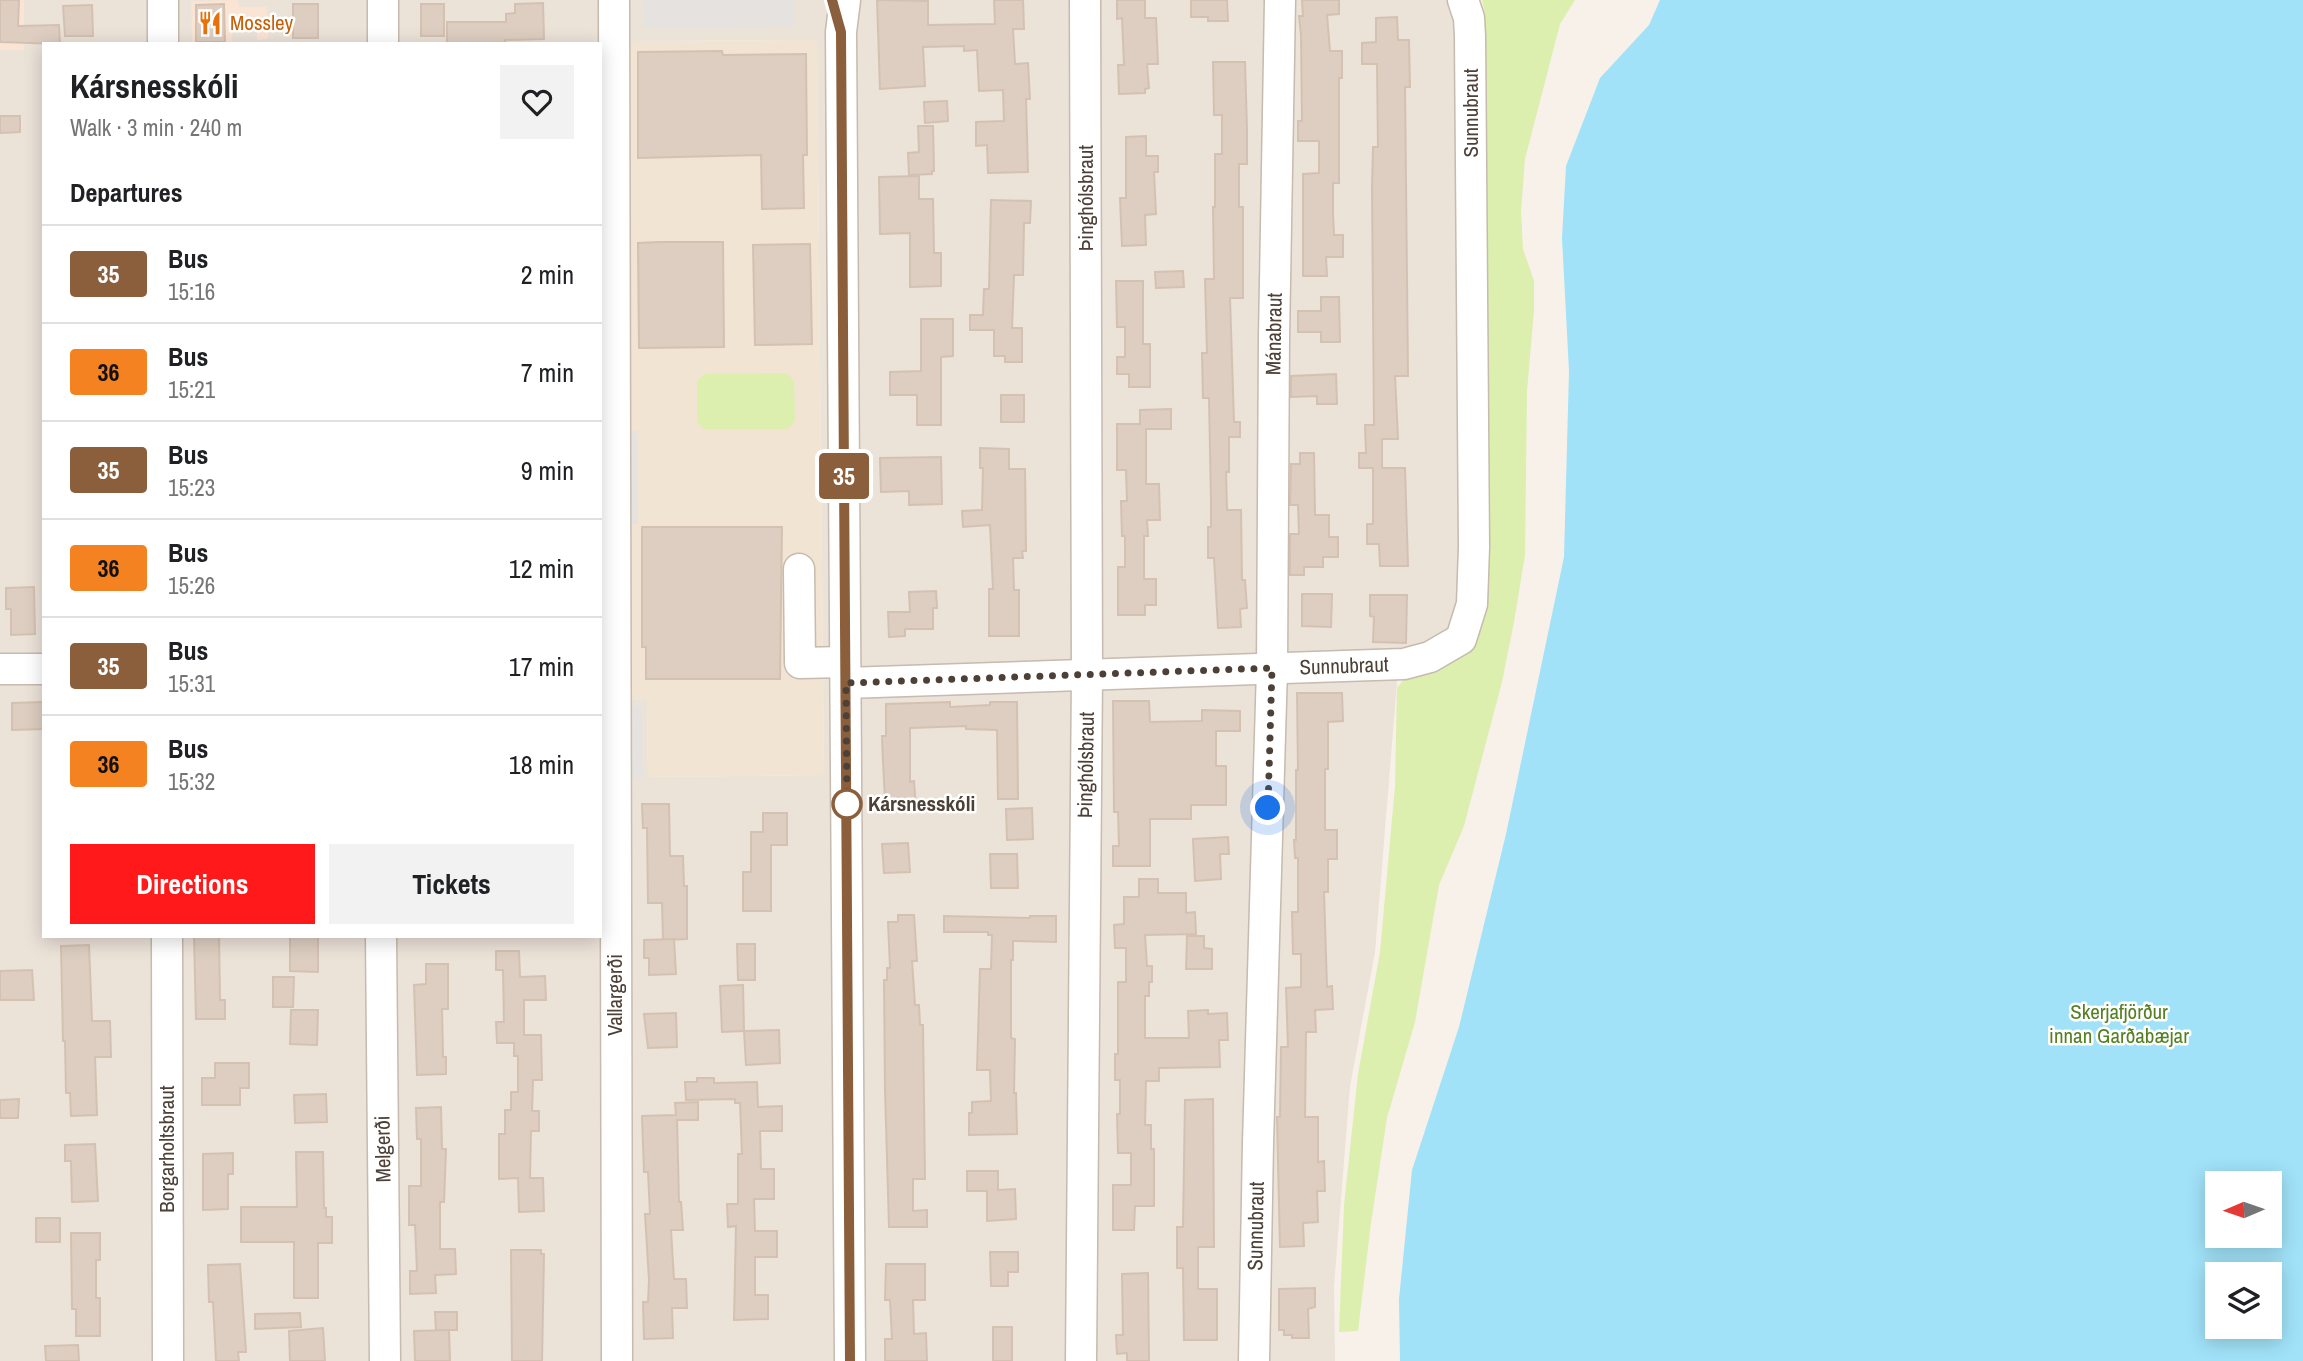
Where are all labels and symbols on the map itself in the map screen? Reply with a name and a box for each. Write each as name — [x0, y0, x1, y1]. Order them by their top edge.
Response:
place label: Mossley — [230, 8, 294, 37]
restaurant icon: Mossley — [196, 9, 224, 37]
street label: Sunnubraut — [1456, 68, 1485, 158]
street label: Þinghólsbraut — [1071, 145, 1100, 251]
street label: Mánabraut — [1258, 292, 1289, 375]
line badge: 35 — [812, 453, 876, 499]
street label: Sunnubraut — [1299, 649, 1389, 682]
street label: Þinghólsbraut — [1070, 711, 1101, 818]
marker: Kársnesskóli — [832, 789, 862, 819]
place label: Kársnesskóli — [868, 789, 975, 818]
your location — [1250, 790, 1285, 825]
street label: Vallargerði — [600, 954, 629, 1036]
park label: Skerjafjörður innan Garðabæjar — [2049, 997, 2189, 1050]
street label: Borgarholtsbraut — [152, 1085, 181, 1213]
street label: Melgerði — [367, 1115, 398, 1183]
north arrow — [2205, 1171, 2282, 1248]
street label: Sunnubraut — [1240, 1181, 1271, 1271]

